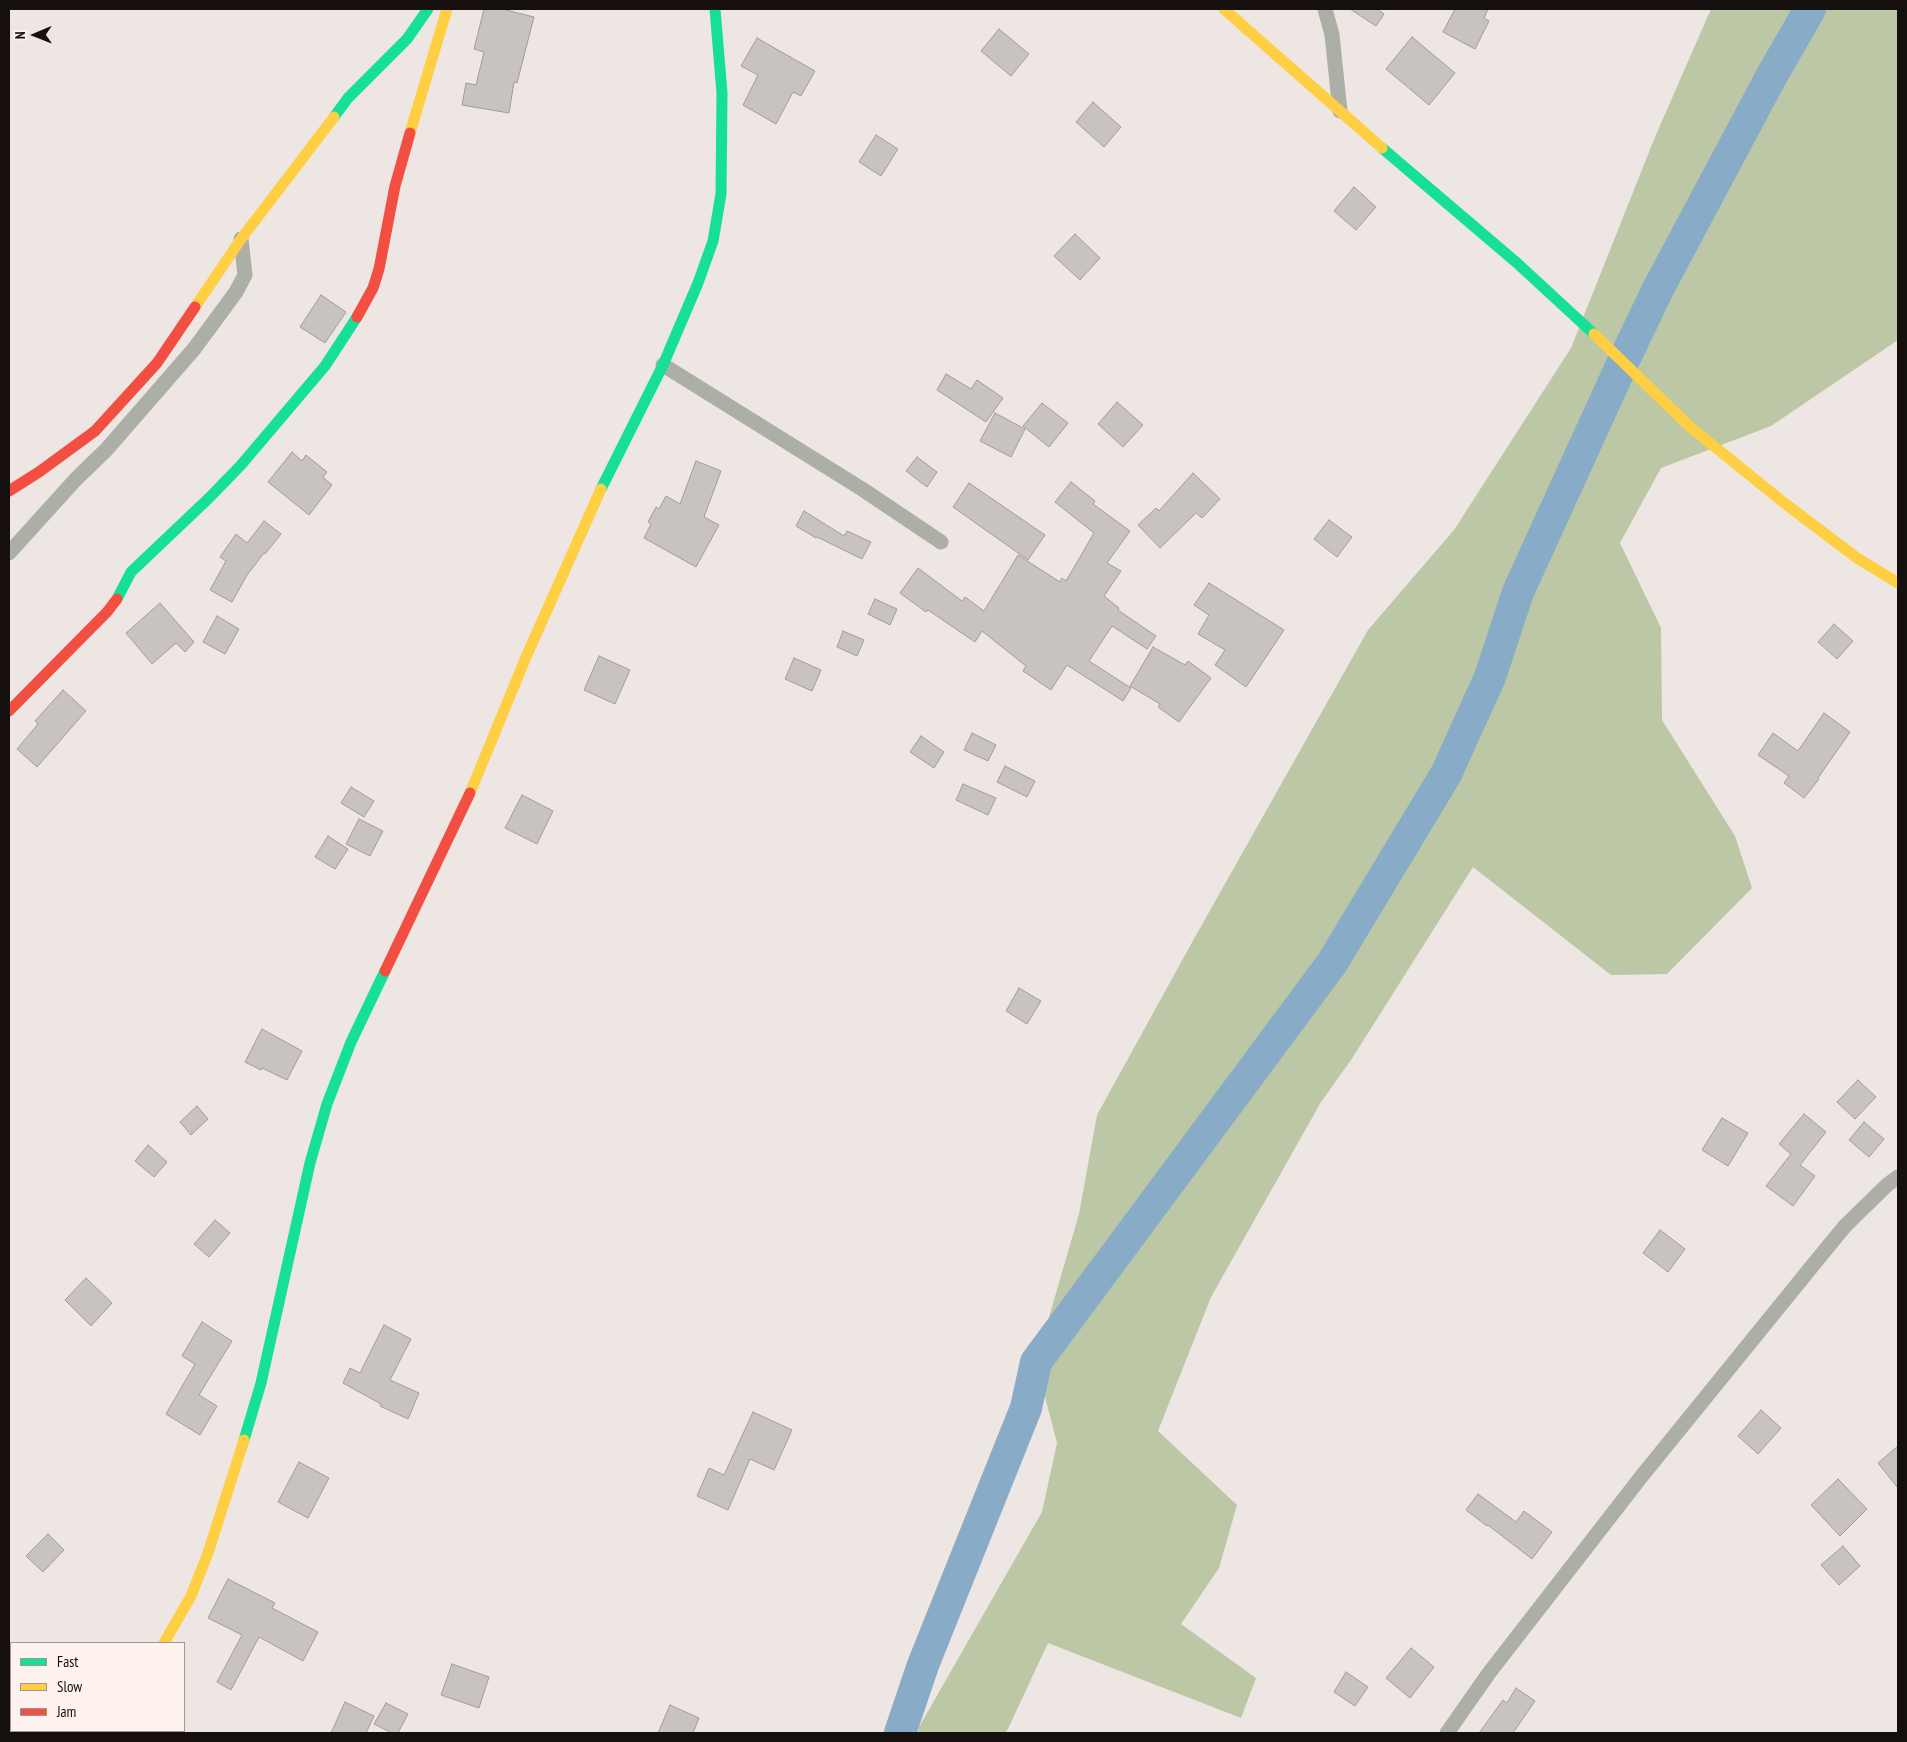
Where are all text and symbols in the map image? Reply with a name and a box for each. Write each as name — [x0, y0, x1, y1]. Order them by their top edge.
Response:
north arrow — [10, 10, 60, 60]
text: N — [11, 31, 29, 39]
legend — [10, 1642, 185, 1732]
text: Fast — [57, 1652, 78, 1671]
text: Slow — [57, 1677, 82, 1696]
text: Jam — [57, 1702, 76, 1721]

